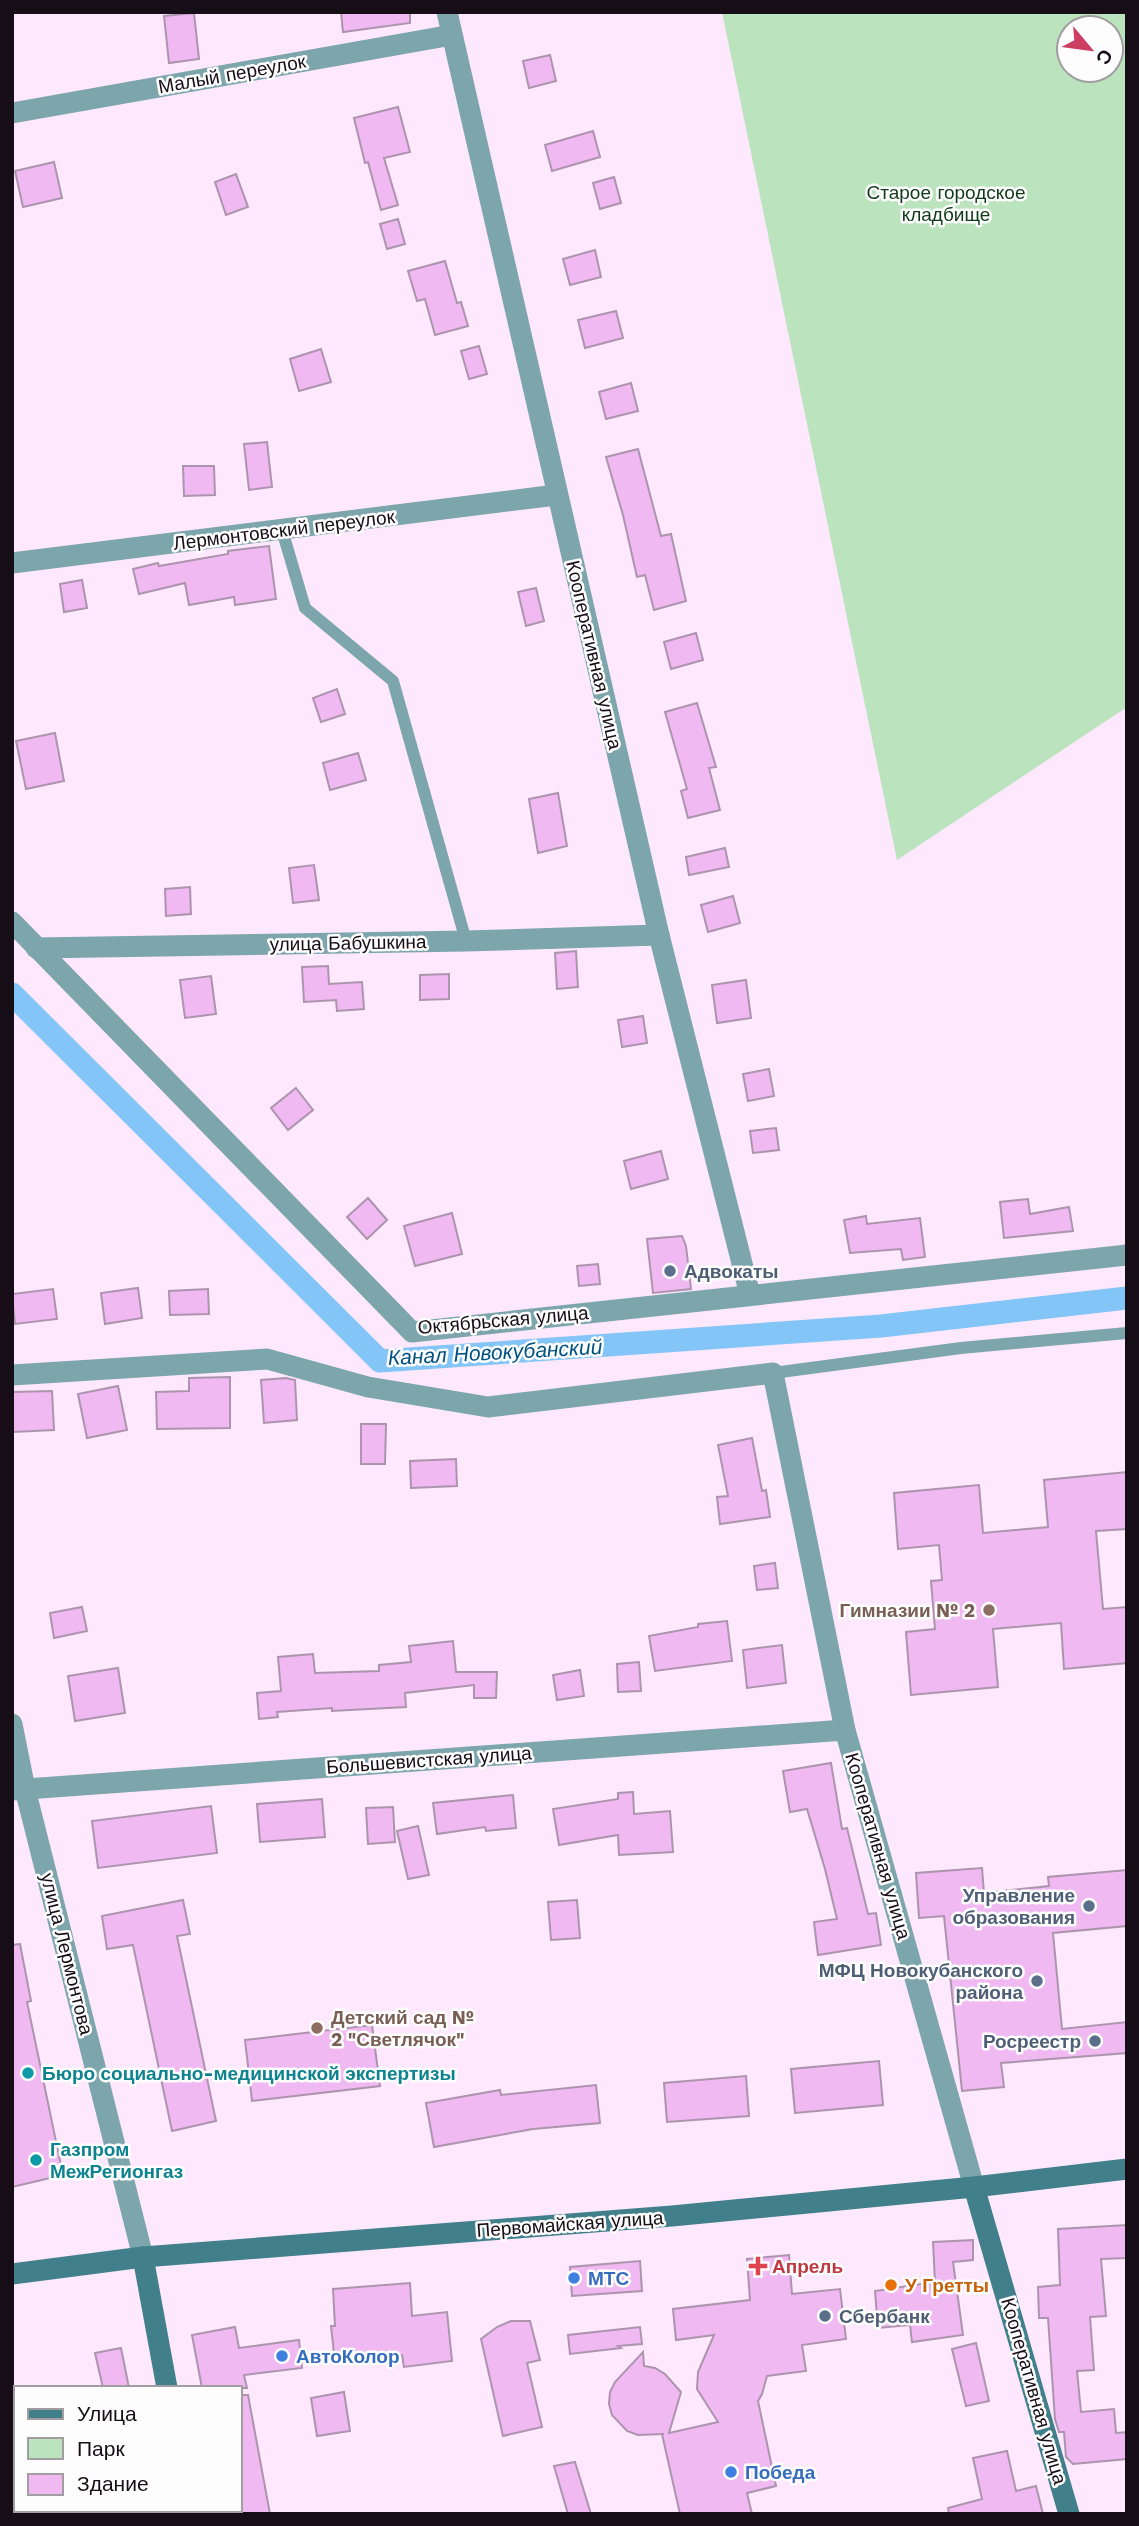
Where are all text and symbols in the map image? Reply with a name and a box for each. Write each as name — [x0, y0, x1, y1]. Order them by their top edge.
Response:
north arrow — [1055, 14, 1125, 84]
text: С — [1091, 45, 1118, 69]
street label: Малый переулок — [156, 50, 308, 98]
park label: Старое городское кладбище — [867, 181, 1026, 226]
street label: Лермонтовский переулок — [172, 505, 397, 555]
street label: Кооперативная улица — [561, 558, 627, 752]
street label: улица Бабушкина — [269, 930, 427, 956]
place label: Адвокаты — [684, 1260, 778, 1283]
marker: Адвокаты — [662, 1263, 678, 1279]
street label: Октябрьская улица — [417, 1301, 590, 1339]
water label: Канал Новокубанский — [387, 1334, 603, 1370]
place label: Гимназии № 2 — [840, 1599, 975, 1622]
marker: Гимназии № 2 — [981, 1602, 997, 1618]
street label: Большевистская улица — [325, 1741, 533, 1779]
street label: Кооперативная улица — [840, 1750, 916, 1942]
street label: улица Лермонтова — [36, 1871, 98, 2038]
place label: Управление образования — [952, 1884, 1075, 1929]
marker: Управление образования — [1081, 1898, 1097, 1914]
place label: МФЦ Новокубанского района — [819, 1959, 1023, 2004]
marker: МФЦ Новокубанского района — [1029, 1973, 1045, 1989]
place label: Детский сад № 2 "Светлячок" — [331, 2006, 474, 2051]
marker: Детский сад № 2 "Светлячок" — [309, 2020, 325, 2036]
place label: Росреестр — [983, 2030, 1081, 2053]
marker: Росреестр — [1087, 2033, 1103, 2049]
place label: Бюро социально-медицинской экспертизы — [42, 2062, 456, 2085]
marker: Бюро социально-медицинской экспертизы — [20, 2065, 36, 2081]
place label: Газпром МежРегионгаз — [50, 2138, 183, 2183]
marker: Газпром МежРегионгаз — [28, 2152, 44, 2168]
street label: Первомайская улица — [476, 2206, 665, 2242]
place label: Апрель — [772, 2255, 843, 2278]
marker: Апрель — [750, 2258, 766, 2274]
place label: МТС — [588, 2267, 629, 2290]
marker: МТС — [566, 2270, 582, 2286]
place label: У Гретты — [905, 2274, 989, 2297]
marker: У Гретты — [883, 2277, 899, 2293]
street label: Кооперативная улица — [996, 2295, 1072, 2487]
place label: Сбербанк — [839, 2305, 930, 2328]
marker: Сбербанк — [817, 2308, 833, 2324]
place label: АвтоКолор — [296, 2345, 400, 2368]
marker: АвтоКолор — [274, 2348, 290, 2364]
legend — [14, 2386, 242, 2512]
text: Улица — [77, 2401, 137, 2426]
text: Парк — [77, 2436, 125, 2461]
place label: Победа — [745, 2461, 816, 2484]
marker: Победа — [723, 2464, 739, 2480]
text: Здание — [77, 2471, 149, 2496]

